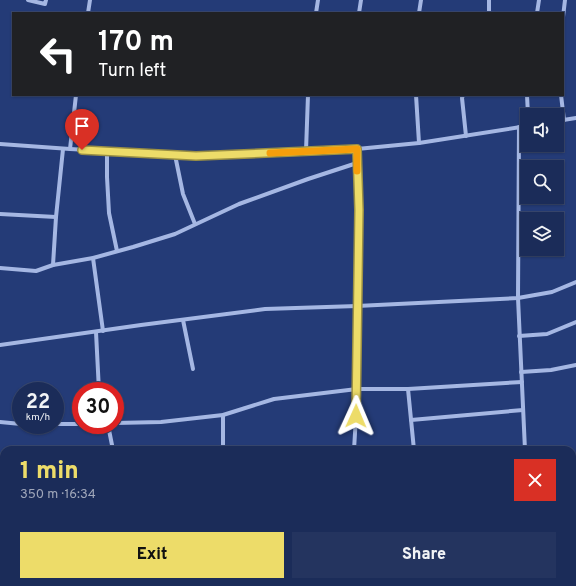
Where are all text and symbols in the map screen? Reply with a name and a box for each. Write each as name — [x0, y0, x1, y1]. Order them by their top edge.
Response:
text: 170 m — [98, 25, 174, 61]
icon: left — [32, 28, 84, 80]
text: Turn left — [98, 60, 166, 83]
map controls — [520, 108, 564, 256]
button: sound — [520, 108, 564, 152]
pin — [65, 109, 99, 150]
icon: arrive — [71, 115, 93, 137]
button: search — [520, 160, 564, 204]
button: layers — [520, 212, 564, 256]
speed limit sign: 30 — [72, 382, 124, 434]
text: 22 — [26, 390, 50, 416]
position arrow — [335, 395, 377, 437]
text: km/h — [26, 411, 50, 424]
text: 1 min — [20, 457, 79, 487]
button: close — [514, 459, 556, 501]
text: 350 m · 16:34 — [20, 487, 96, 503]
button: Exit — [20, 532, 284, 578]
button: Share — [292, 532, 556, 578]

